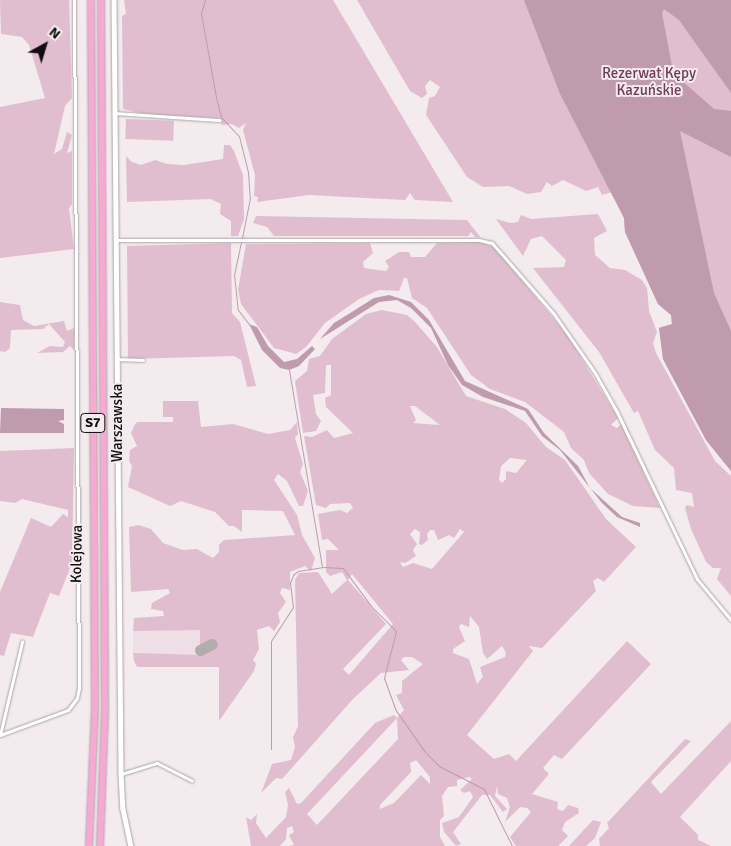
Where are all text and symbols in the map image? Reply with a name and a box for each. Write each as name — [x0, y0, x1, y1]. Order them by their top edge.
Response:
north arrow — [20, 20, 70, 70]
text: N — [46, 23, 64, 43]
park label: Rezerwat Kępy Kazuńskie — [602, 64, 696, 99]
street label: Warszawska — [109, 384, 127, 462]
road number: S7 — [79, 412, 107, 434]
street label: Kolejowa — [67, 525, 87, 583]

